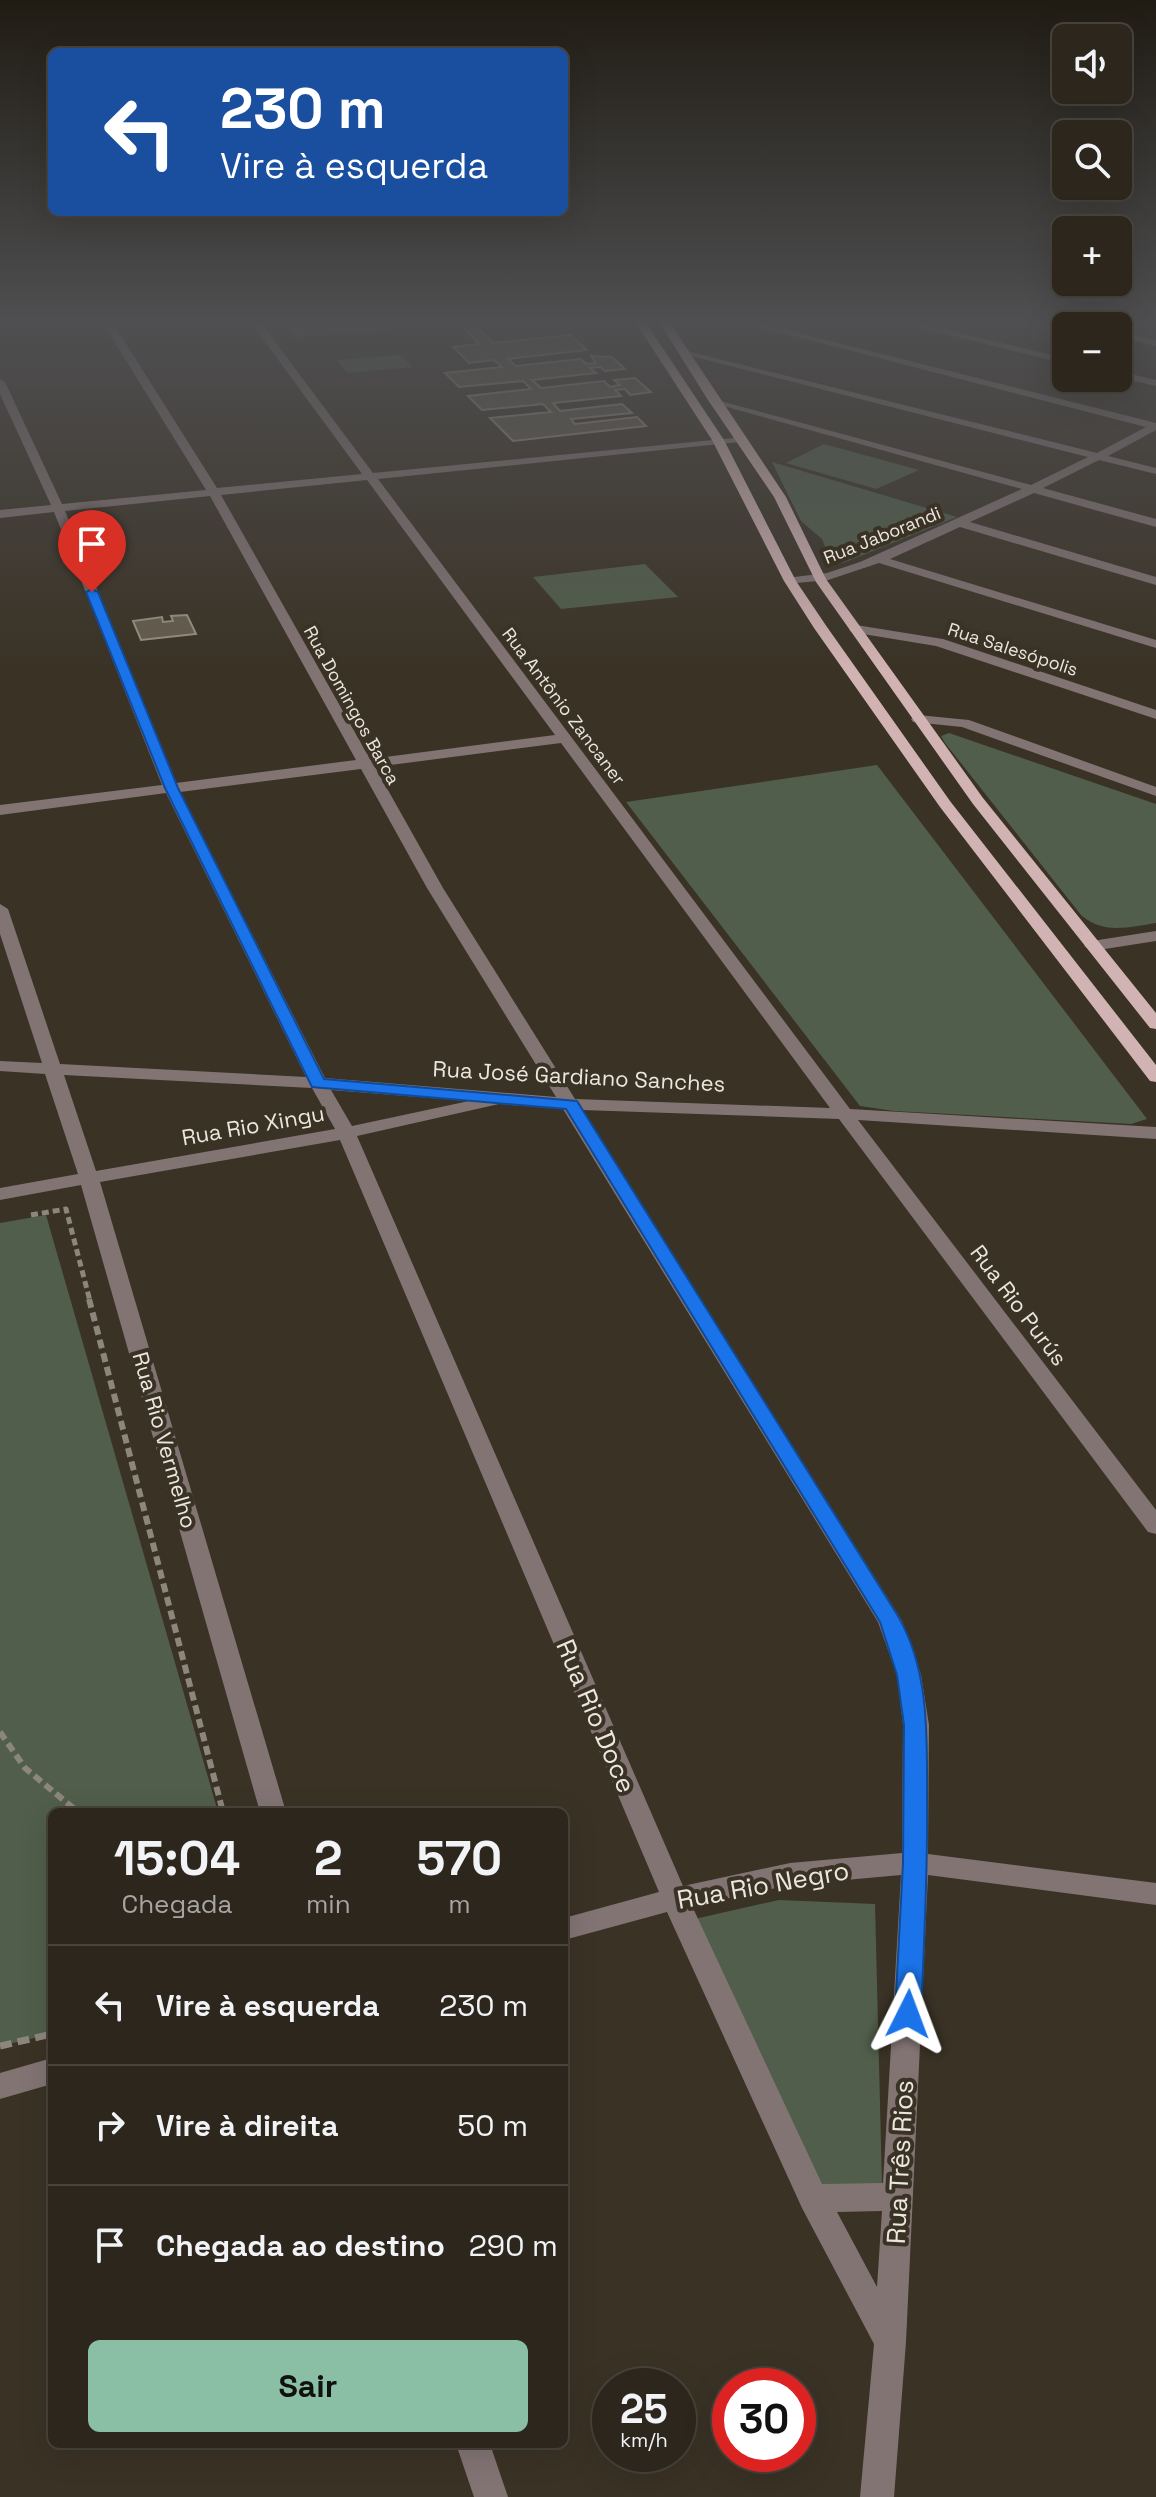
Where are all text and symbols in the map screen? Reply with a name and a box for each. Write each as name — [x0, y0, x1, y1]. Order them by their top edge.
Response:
map controls — [1052, 24, 1132, 392]
button: sound — [1052, 24, 1132, 104]
text: 230 m — [220, 73, 386, 144]
icon: left — [88, 80, 192, 184]
button: search — [1052, 120, 1132, 200]
text: Vire à esquerda — [220, 143, 488, 189]
button: + — [1052, 216, 1132, 296]
button: − — [1052, 312, 1132, 392]
street label: Rua Jaborandi — [820, 501, 944, 569]
pin — [58, 510, 126, 592]
icon: arrive — [70, 522, 114, 566]
street label: Rua Salesópolis — [945, 617, 1081, 681]
street label: Rua Domingos Barca — [299, 622, 405, 788]
street label: Rua Antônio Zancaner — [497, 623, 631, 789]
street label: Rua José Gardiano Sanches — [432, 1054, 726, 1098]
street label: Rua Rio Xingu — [179, 1099, 327, 1151]
street label: Rua Rio Purús — [964, 1239, 1074, 1371]
street label: Rua Rio Vermelho — [126, 1348, 204, 1532]
street label: Rua Rio Doce — [548, 1634, 644, 1798]
text: 15:04 — [114, 1828, 240, 1889]
text: 2 — [314, 1828, 343, 1889]
text: 570 — [416, 1828, 502, 1889]
street label: Rua Rio Negro — [674, 1853, 852, 1917]
text: Chegada — [121, 1887, 233, 1921]
text: min — [306, 1887, 351, 1921]
text: m — [448, 1887, 471, 1921]
position arrow — [866, 1972, 950, 2056]
icon: left — [88, 1983, 132, 2027]
text: Vire à esquerda — [156, 1986, 380, 2025]
text: 230 m — [439, 1986, 528, 2025]
street label: Rua Três Rios — [879, 2079, 921, 2245]
icon: right — [88, 2103, 132, 2147]
text: Vire à direita — [156, 2106, 339, 2145]
text: 50 m — [457, 2106, 528, 2145]
icon: arrive — [88, 2223, 132, 2267]
text: Chegada ao destino — [156, 2226, 445, 2265]
text: 290 m — [469, 2226, 558, 2265]
button: Sair — [88, 2340, 528, 2432]
speed limit sign: 30 — [712, 2368, 816, 2472]
text: 25 — [620, 2384, 668, 2435]
text: km/h — [620, 2427, 668, 2453]

